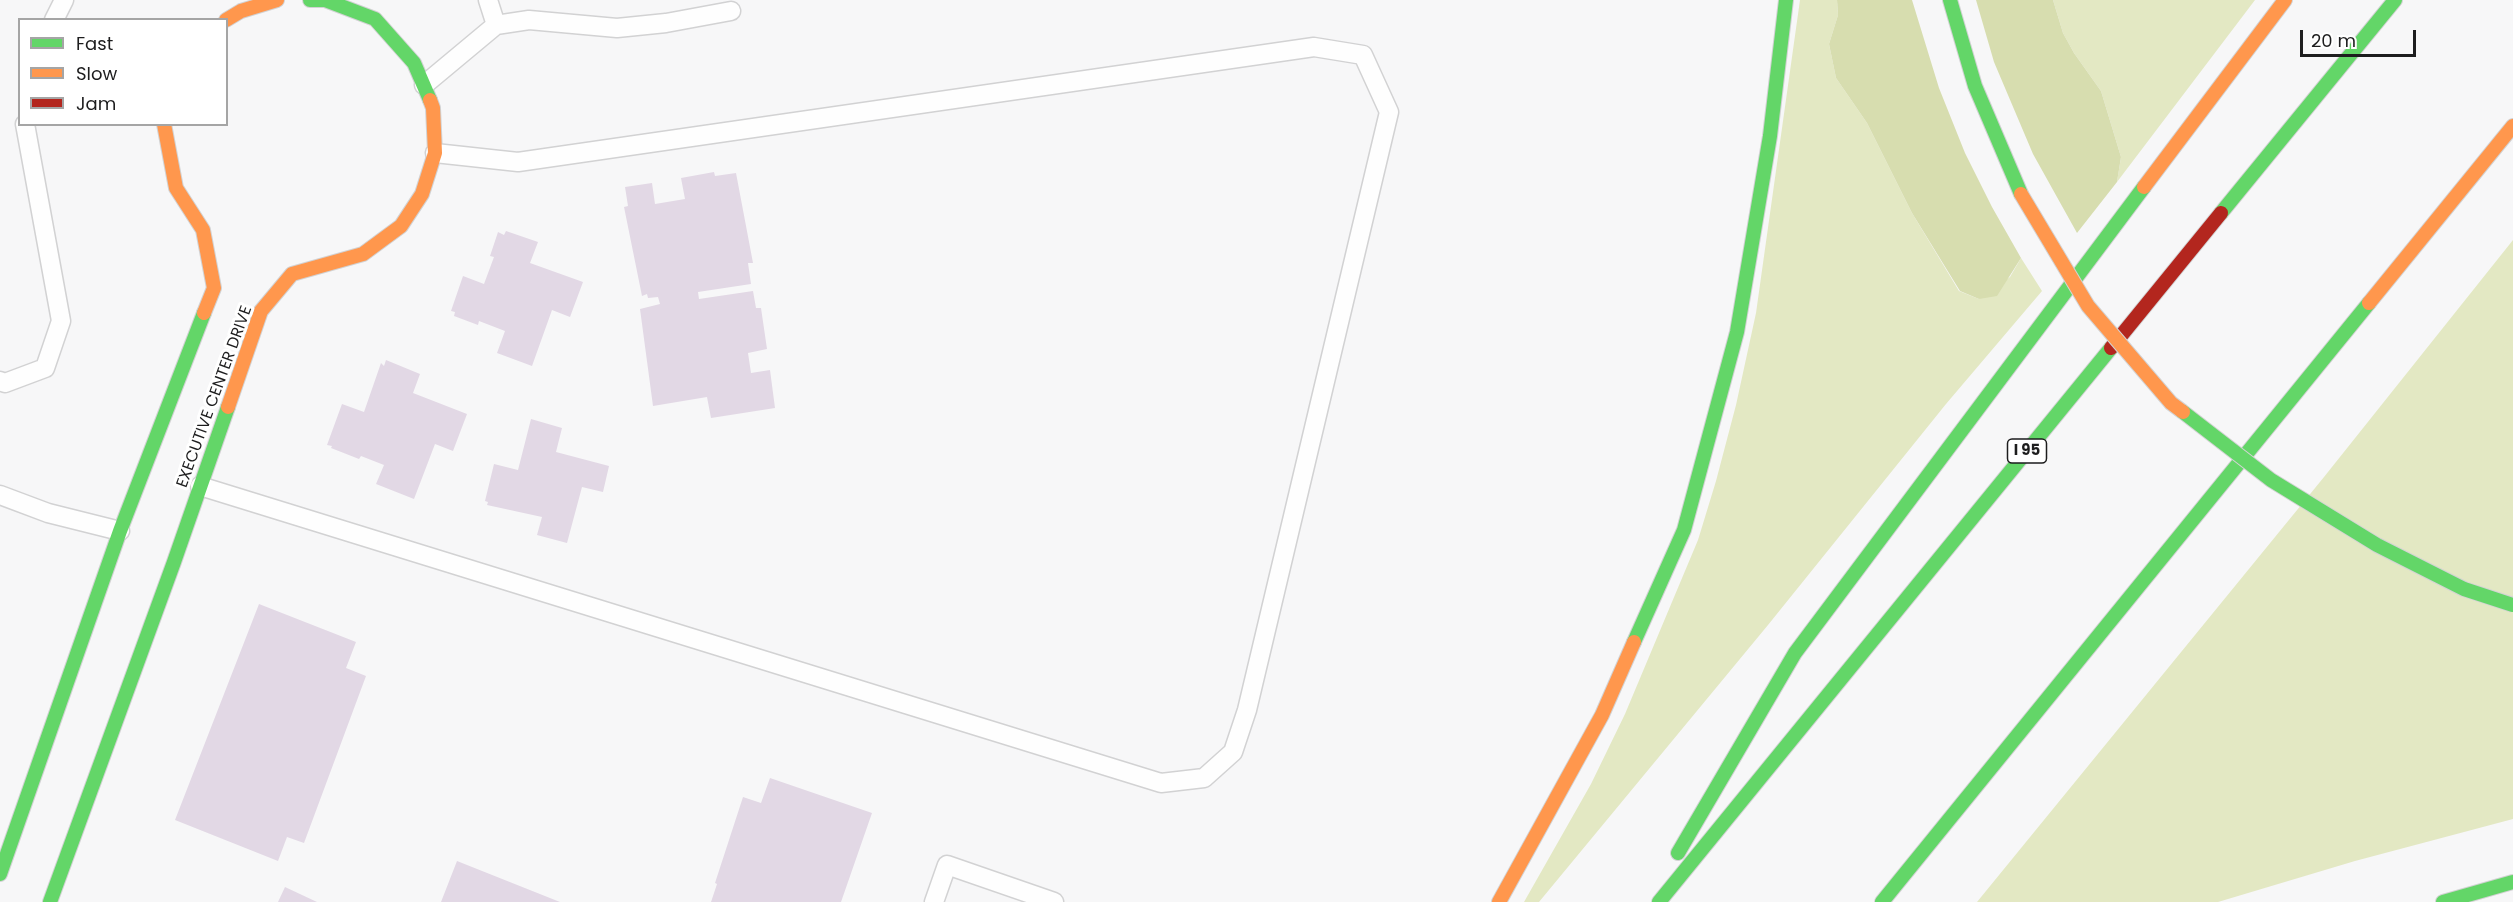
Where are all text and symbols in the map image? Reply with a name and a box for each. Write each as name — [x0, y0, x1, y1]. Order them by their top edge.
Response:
legend — [18, 18, 228, 126]
scale bar — [2303, 18, 2418, 56]
text: 20 m — [2311, 28, 2356, 53]
text: Fast — [76, 31, 113, 56]
text: Slow — [76, 61, 117, 86]
text: Jam — [76, 91, 116, 116]
street label: EXECUTIVE CENTER DRIVE — [173, 303, 257, 491]
road number: I 95 — [2008, 439, 2046, 463]

